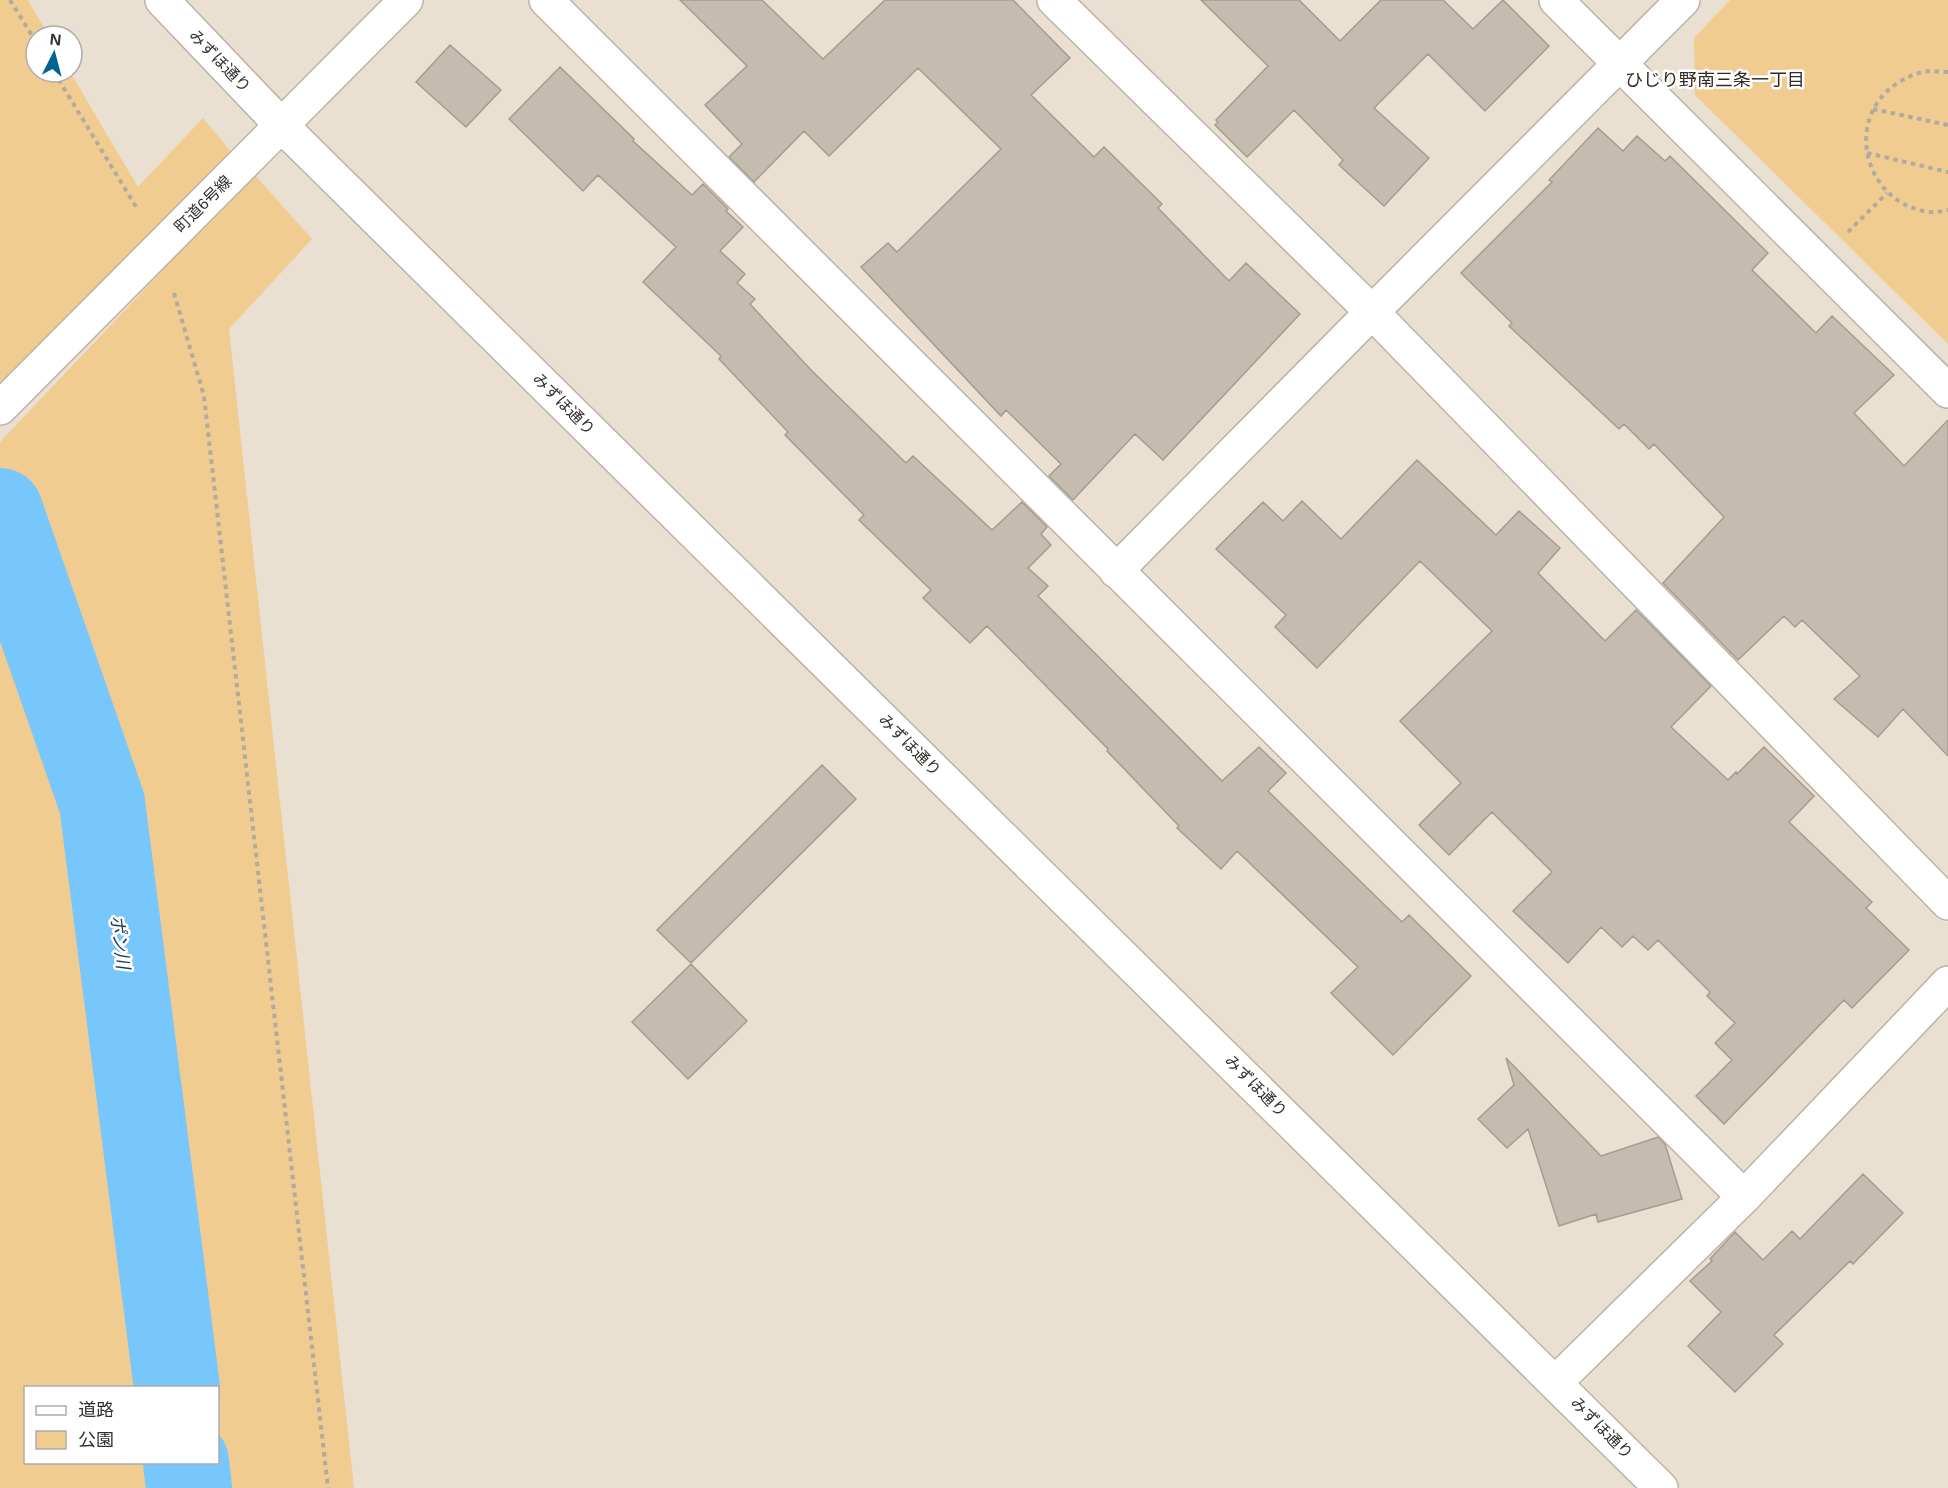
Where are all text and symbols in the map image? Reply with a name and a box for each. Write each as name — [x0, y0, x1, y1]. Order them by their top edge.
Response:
north arrow — [24, 24, 84, 84]
street label: みずほ通り — [186, 26, 254, 96]
text: N — [49, 31, 62, 49]
district label: ひじり野南三条一丁目 — [1625, 70, 1805, 90]
street label: 町道6号線 — [171, 172, 235, 236]
street label: みずほ通り — [530, 370, 598, 438]
street label: みずほ通り — [876, 711, 944, 779]
water label: ポン川 — [107, 914, 133, 972]
street label: みずほ通り — [1222, 1052, 1290, 1120]
legend — [24, 1386, 219, 1464]
street label: みずほ通り — [1568, 1394, 1636, 1462]
text: 道路 — [78, 1400, 114, 1420]
text: 公園 — [78, 1430, 114, 1450]

